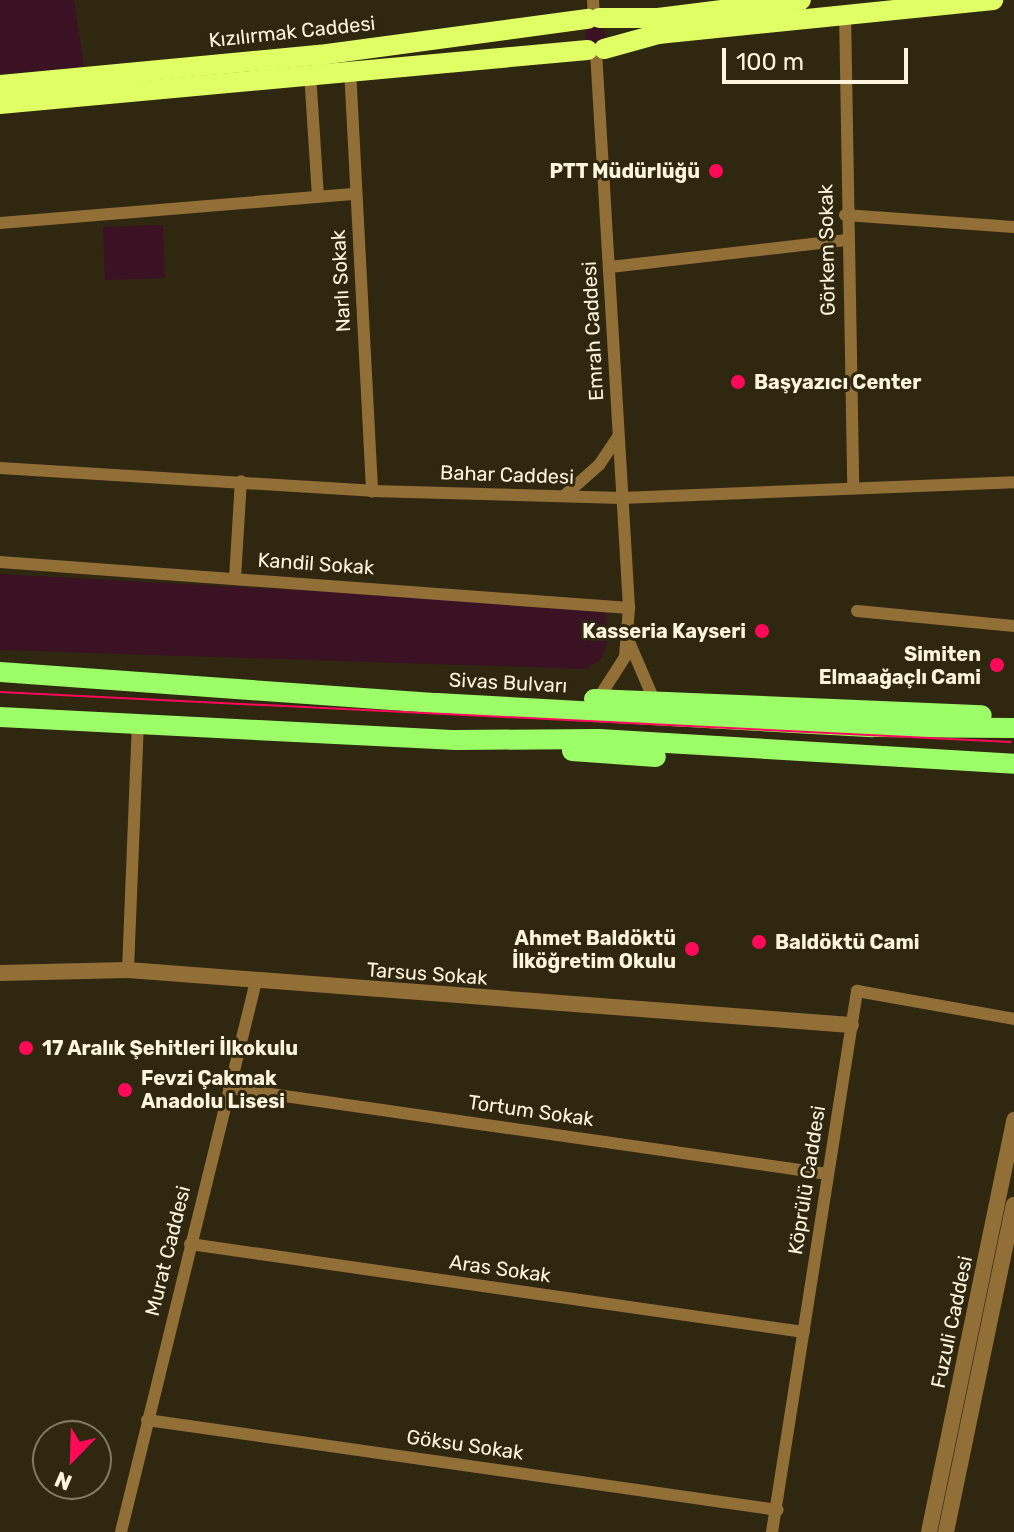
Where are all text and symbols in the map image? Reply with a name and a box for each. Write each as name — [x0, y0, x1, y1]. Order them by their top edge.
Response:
street label: Kızılırmak Caddesi — [207, 11, 377, 53]
scale bar — [726, 32, 912, 82]
text: 100 m — [736, 48, 804, 76]
place label: PTT Müdürlüğü — [549, 159, 700, 183]
marker: PTT Müdürlüğü — [707, 162, 725, 180]
street label: Görkem Sokak — [814, 184, 840, 316]
street label: Narlı Sokak — [326, 229, 356, 333]
street label: Emrah Caddesi — [577, 261, 609, 401]
place label: Başyazıcı Center — [754, 370, 921, 394]
marker: Başyazıcı Center — [729, 373, 747, 391]
street label: Bahar Caddesi — [439, 461, 575, 489]
street label: Kandil Sokak — [257, 548, 375, 580]
place label: Kasseria Kayseri — [582, 619, 746, 643]
marker: Kasseria Kayseri — [753, 622, 771, 640]
place label: Simiten Elmaağaçlı Cami — [819, 642, 981, 689]
marker: Simiten Elmaağaçlı Cami — [988, 656, 1006, 674]
street label: Sivas Bulvarı — [448, 668, 568, 698]
place label: Ahmet Baldöktü İlköğretim Okulu — [512, 926, 676, 973]
place label: Baldöktü Cami — [775, 930, 919, 954]
marker: Baldöktü Cami — [750, 933, 768, 951]
marker: Ahmet Baldöktü İlköğretim Okulu — [683, 940, 701, 958]
street label: Tarsus Sokak — [366, 958, 488, 990]
place label: 17 Aralık Şehitleri İlkokulu — [42, 1036, 299, 1060]
marker: 17 Aralık Şehitleri İlkokulu — [17, 1039, 35, 1057]
place label: Fevzi Çakmak Anadolu Lisesi — [141, 1066, 285, 1113]
marker: Fevzi Çakmak Anadolu Lisesi — [116, 1081, 134, 1099]
street label: Tortum Sokak — [467, 1090, 595, 1132]
street label: Köprülü Caddesi — [783, 1104, 831, 1256]
street label: Murat Caddesi — [140, 1183, 196, 1319]
street label: Aras Sokak — [448, 1250, 552, 1288]
street label: Fuzuli Caddesi — [926, 1254, 978, 1390]
north arrow — [32, 1420, 112, 1500]
street label: Göksu Sokak — [405, 1425, 525, 1465]
text: N — [51, 1465, 76, 1496]

